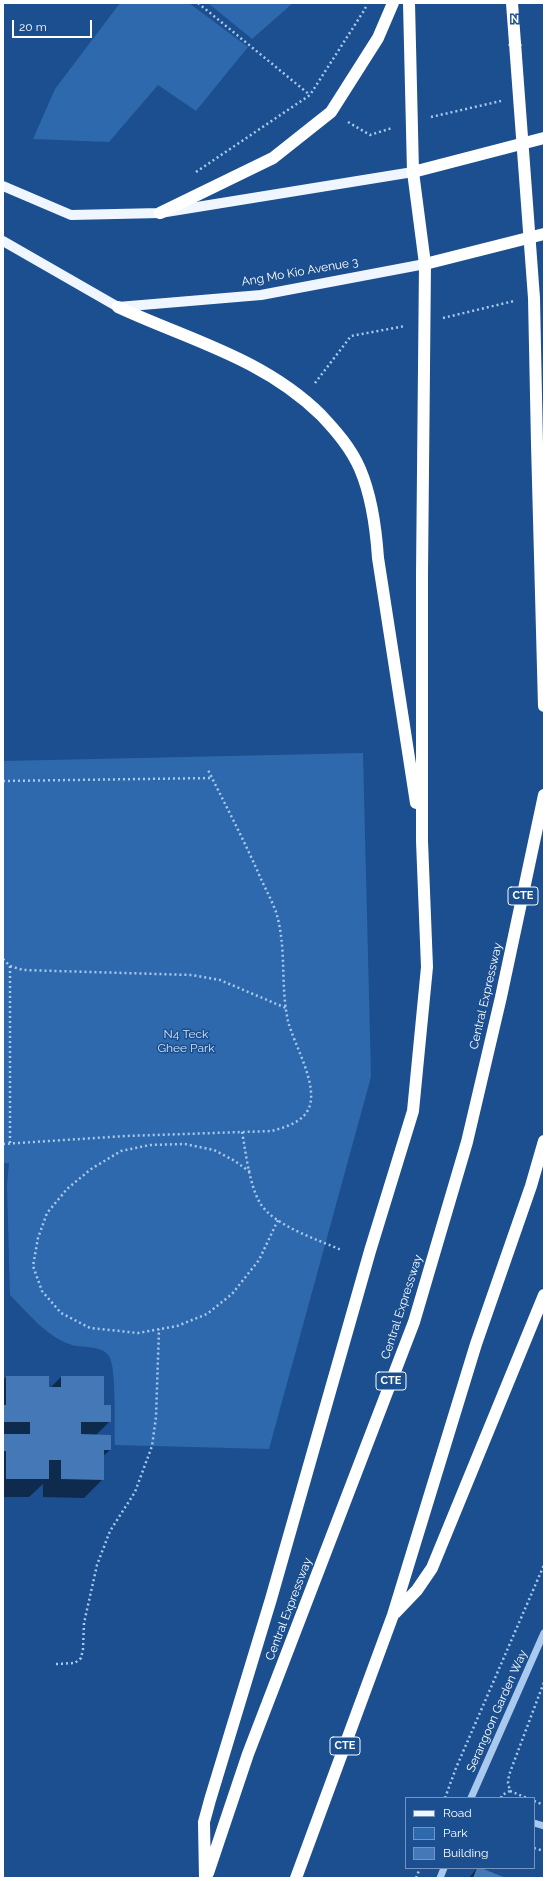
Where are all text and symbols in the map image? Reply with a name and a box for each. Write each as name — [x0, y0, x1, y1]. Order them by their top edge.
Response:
scale bar — [14, 12, 94, 38]
north arrow — [495, 12, 535, 52]
text: N — [511, 13, 519, 26]
text: 20 m — [19, 20, 47, 34]
street label: Ang Mo Kio Avenue 3 — [240, 255, 360, 289]
road number: CTE — [508, 887, 538, 905]
street label: Central Expressway — [467, 941, 505, 1051]
park label: N4 Teck Ghee Park — [157, 1027, 215, 1055]
street label: Central Expressway — [378, 1253, 426, 1361]
road number: CTE — [376, 1372, 406, 1390]
street label: Central Expressway — [263, 1556, 315, 1662]
street label: Serangoon Garden Way — [464, 1648, 530, 1774]
road number: CTE — [330, 1737, 360, 1755]
legend — [405, 1797, 535, 1869]
text: Road — [443, 1806, 472, 1820]
text: Park — [443, 1826, 468, 1840]
text: Building — [443, 1846, 489, 1860]

